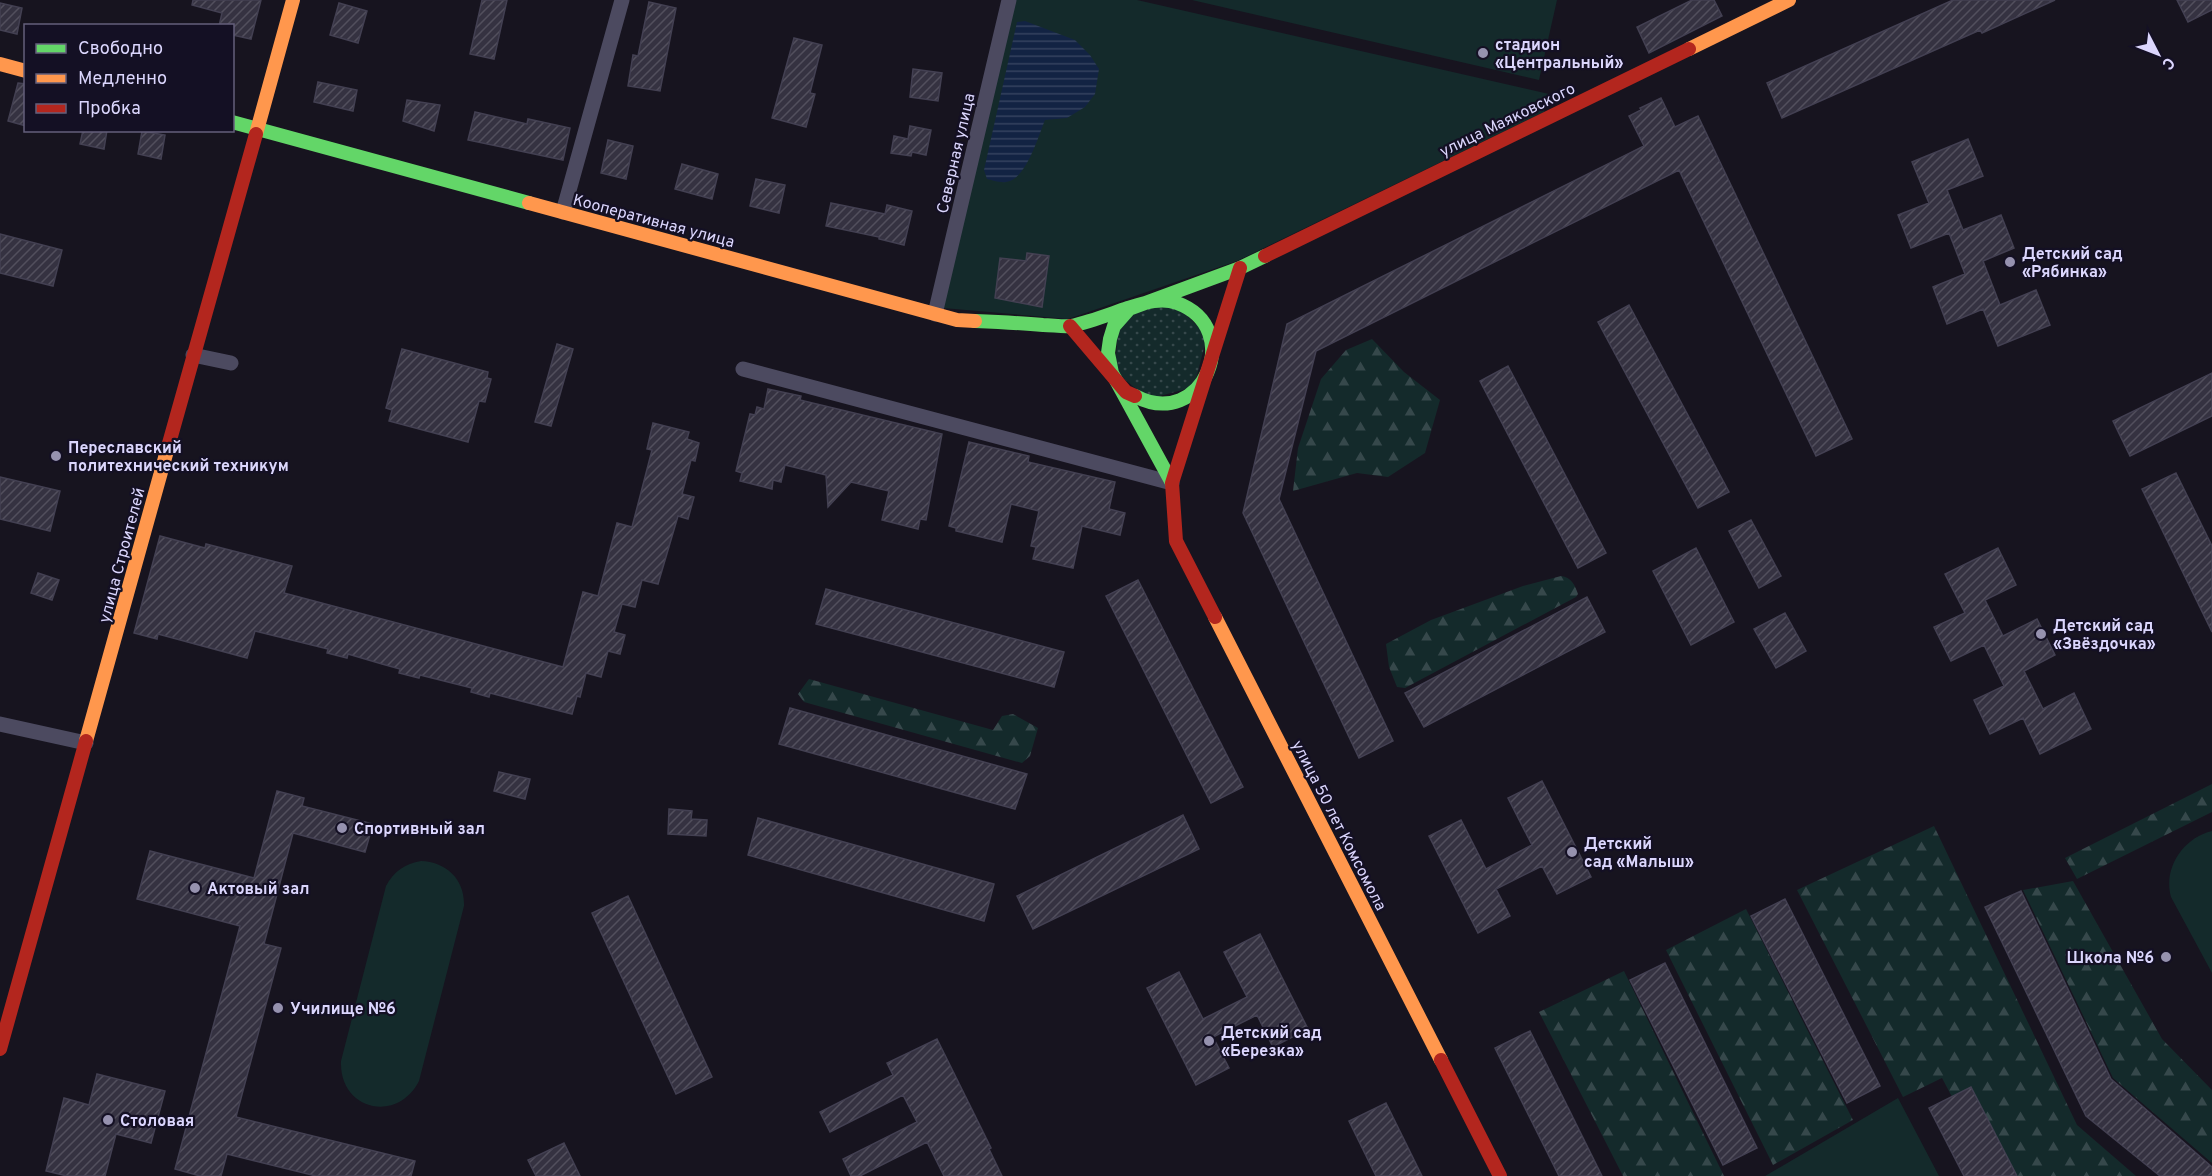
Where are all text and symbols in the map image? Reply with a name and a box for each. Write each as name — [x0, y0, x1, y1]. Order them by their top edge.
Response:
legend — [24, 24, 234, 132]
north arrow — [2128, 24, 2188, 84]
place label: стадион «Центральный» — [1495, 36, 1623, 74]
text: Свободно — [78, 38, 163, 61]
marker: стадион «Центральный» — [1476, 46, 1490, 60]
text: С — [2157, 52, 2179, 73]
text: Медленно — [78, 68, 167, 91]
street label: улица Маяковского — [1437, 79, 1579, 162]
street label: Северная улица — [933, 91, 980, 215]
text: Пробка — [78, 98, 141, 121]
street label: Кооперативная улица — [570, 191, 736, 253]
place label: Детский сад «Рябинка» — [2022, 245, 2123, 283]
marker: Детский сад «Рябинка» — [2003, 255, 2017, 269]
place label: Переславский политехнический техникум — [68, 439, 289, 477]
marker: Переславский политехнический техникум — [49, 449, 63, 463]
street label: улица Строителей — [95, 486, 151, 625]
place label: Детский сад «Звёздочка» — [2053, 617, 2156, 655]
marker: Детский сад «Звёздочка» — [2034, 627, 2048, 641]
street label: улица 50 лет Комсомола — [1286, 737, 1390, 914]
place label: Спортивный зал — [354, 820, 485, 840]
marker: Спортивный зал — [335, 821, 349, 835]
place label: Детский сад «Малыш» — [1584, 835, 1694, 873]
marker: Детский сад «Малыш» — [1565, 845, 1579, 859]
place label: Актовый зал — [207, 880, 309, 900]
marker: Актовый зал — [188, 881, 202, 895]
place label: Школа №6 — [2067, 949, 2154, 969]
marker: Школа №6 — [2159, 950, 2173, 964]
place label: Училище №6 — [290, 1000, 396, 1020]
marker: Училище №6 — [271, 1001, 285, 1015]
place label: Детский сад «Березка» — [1221, 1024, 1322, 1062]
marker: Детский сад «Березка» — [1202, 1034, 1216, 1048]
place label: Столовая — [120, 1112, 194, 1132]
marker: Столовая — [101, 1113, 115, 1127]

